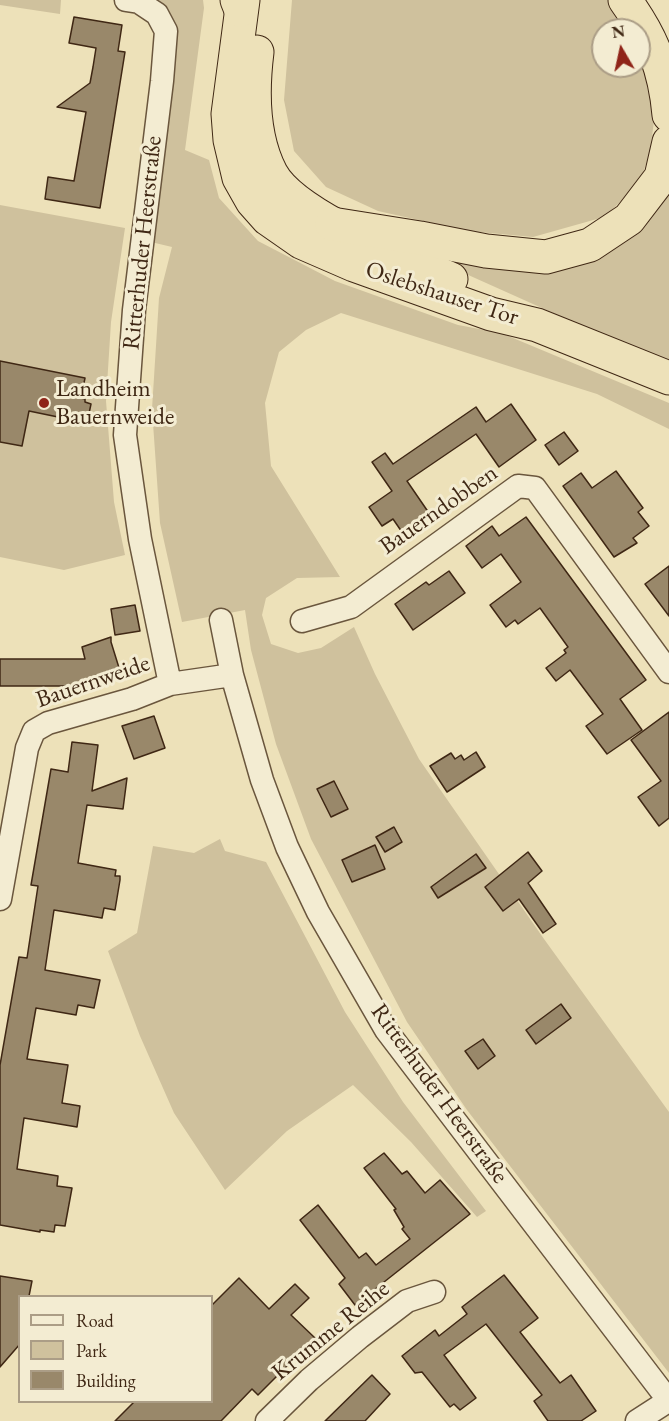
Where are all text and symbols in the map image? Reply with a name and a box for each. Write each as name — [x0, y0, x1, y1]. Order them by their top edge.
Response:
north arrow — [591, 18, 651, 78]
text: N — [610, 20, 626, 43]
street label: Ritterhuder Heerstraße — [117, 135, 169, 351]
street label: Oslebshauser Tor — [362, 256, 522, 332]
place label: Landheim Bauernweide — [56, 375, 174, 431]
marker: Landheim Bauernweide — [37, 396, 51, 410]
street label: Bauerndobben — [375, 459, 503, 561]
street label: Bauernweide — [32, 649, 154, 715]
street label: Ritterhuder Heerstraße — [364, 999, 514, 1189]
street label: Krumme Reihe — [267, 1275, 395, 1387]
legend — [18, 1295, 213, 1403]
text: Road — [76, 1309, 114, 1332]
text: Park — [76, 1339, 107, 1362]
text: Building — [76, 1369, 136, 1392]

